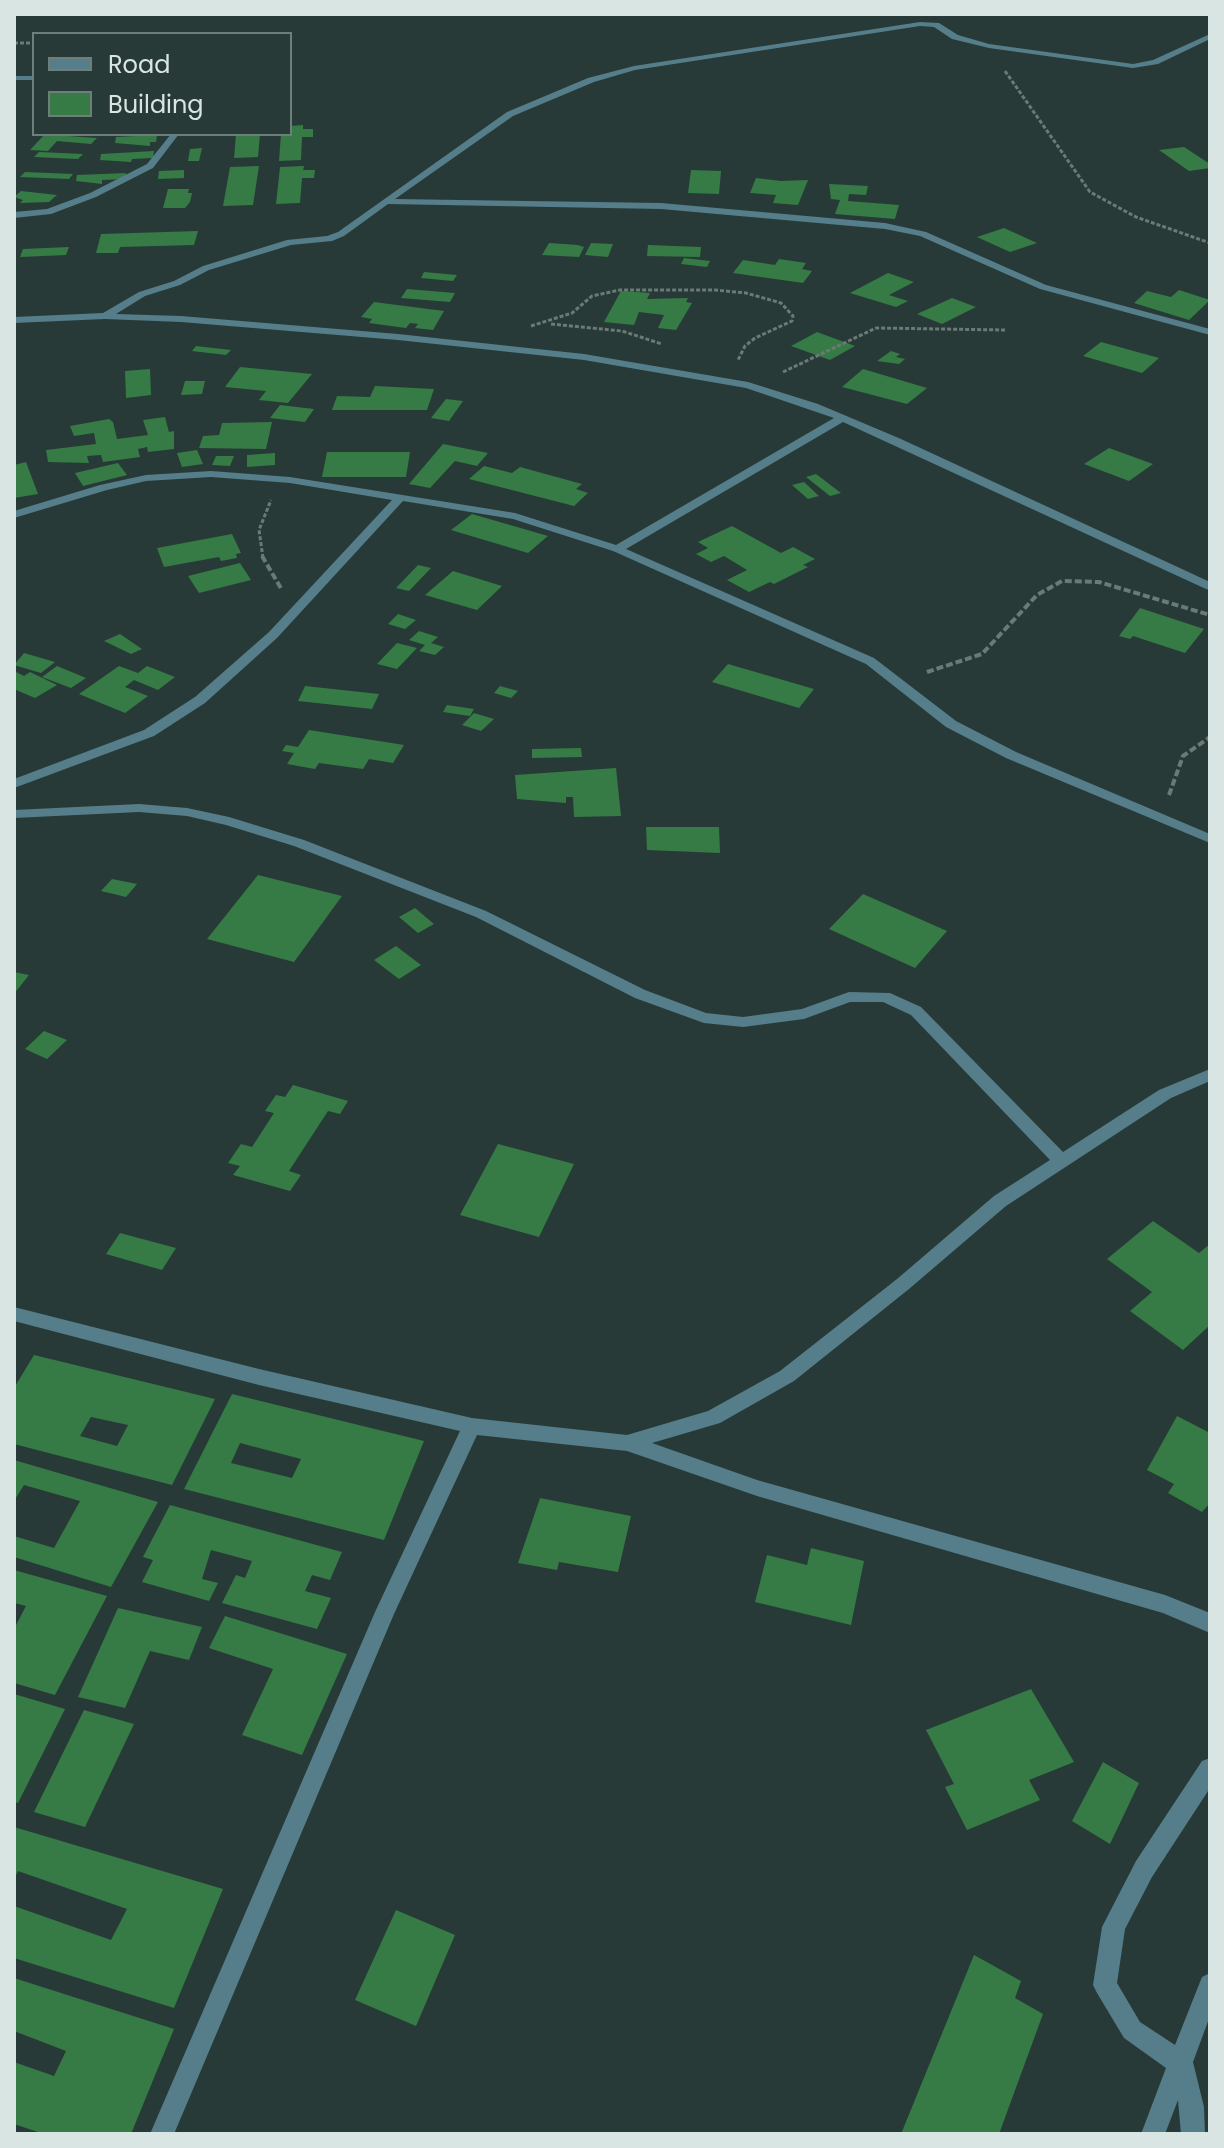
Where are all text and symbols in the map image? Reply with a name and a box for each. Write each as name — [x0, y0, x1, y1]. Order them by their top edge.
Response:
legend — [32, 32, 292, 136]
text: Road — [108, 48, 170, 81]
text: Building — [108, 88, 204, 121]

